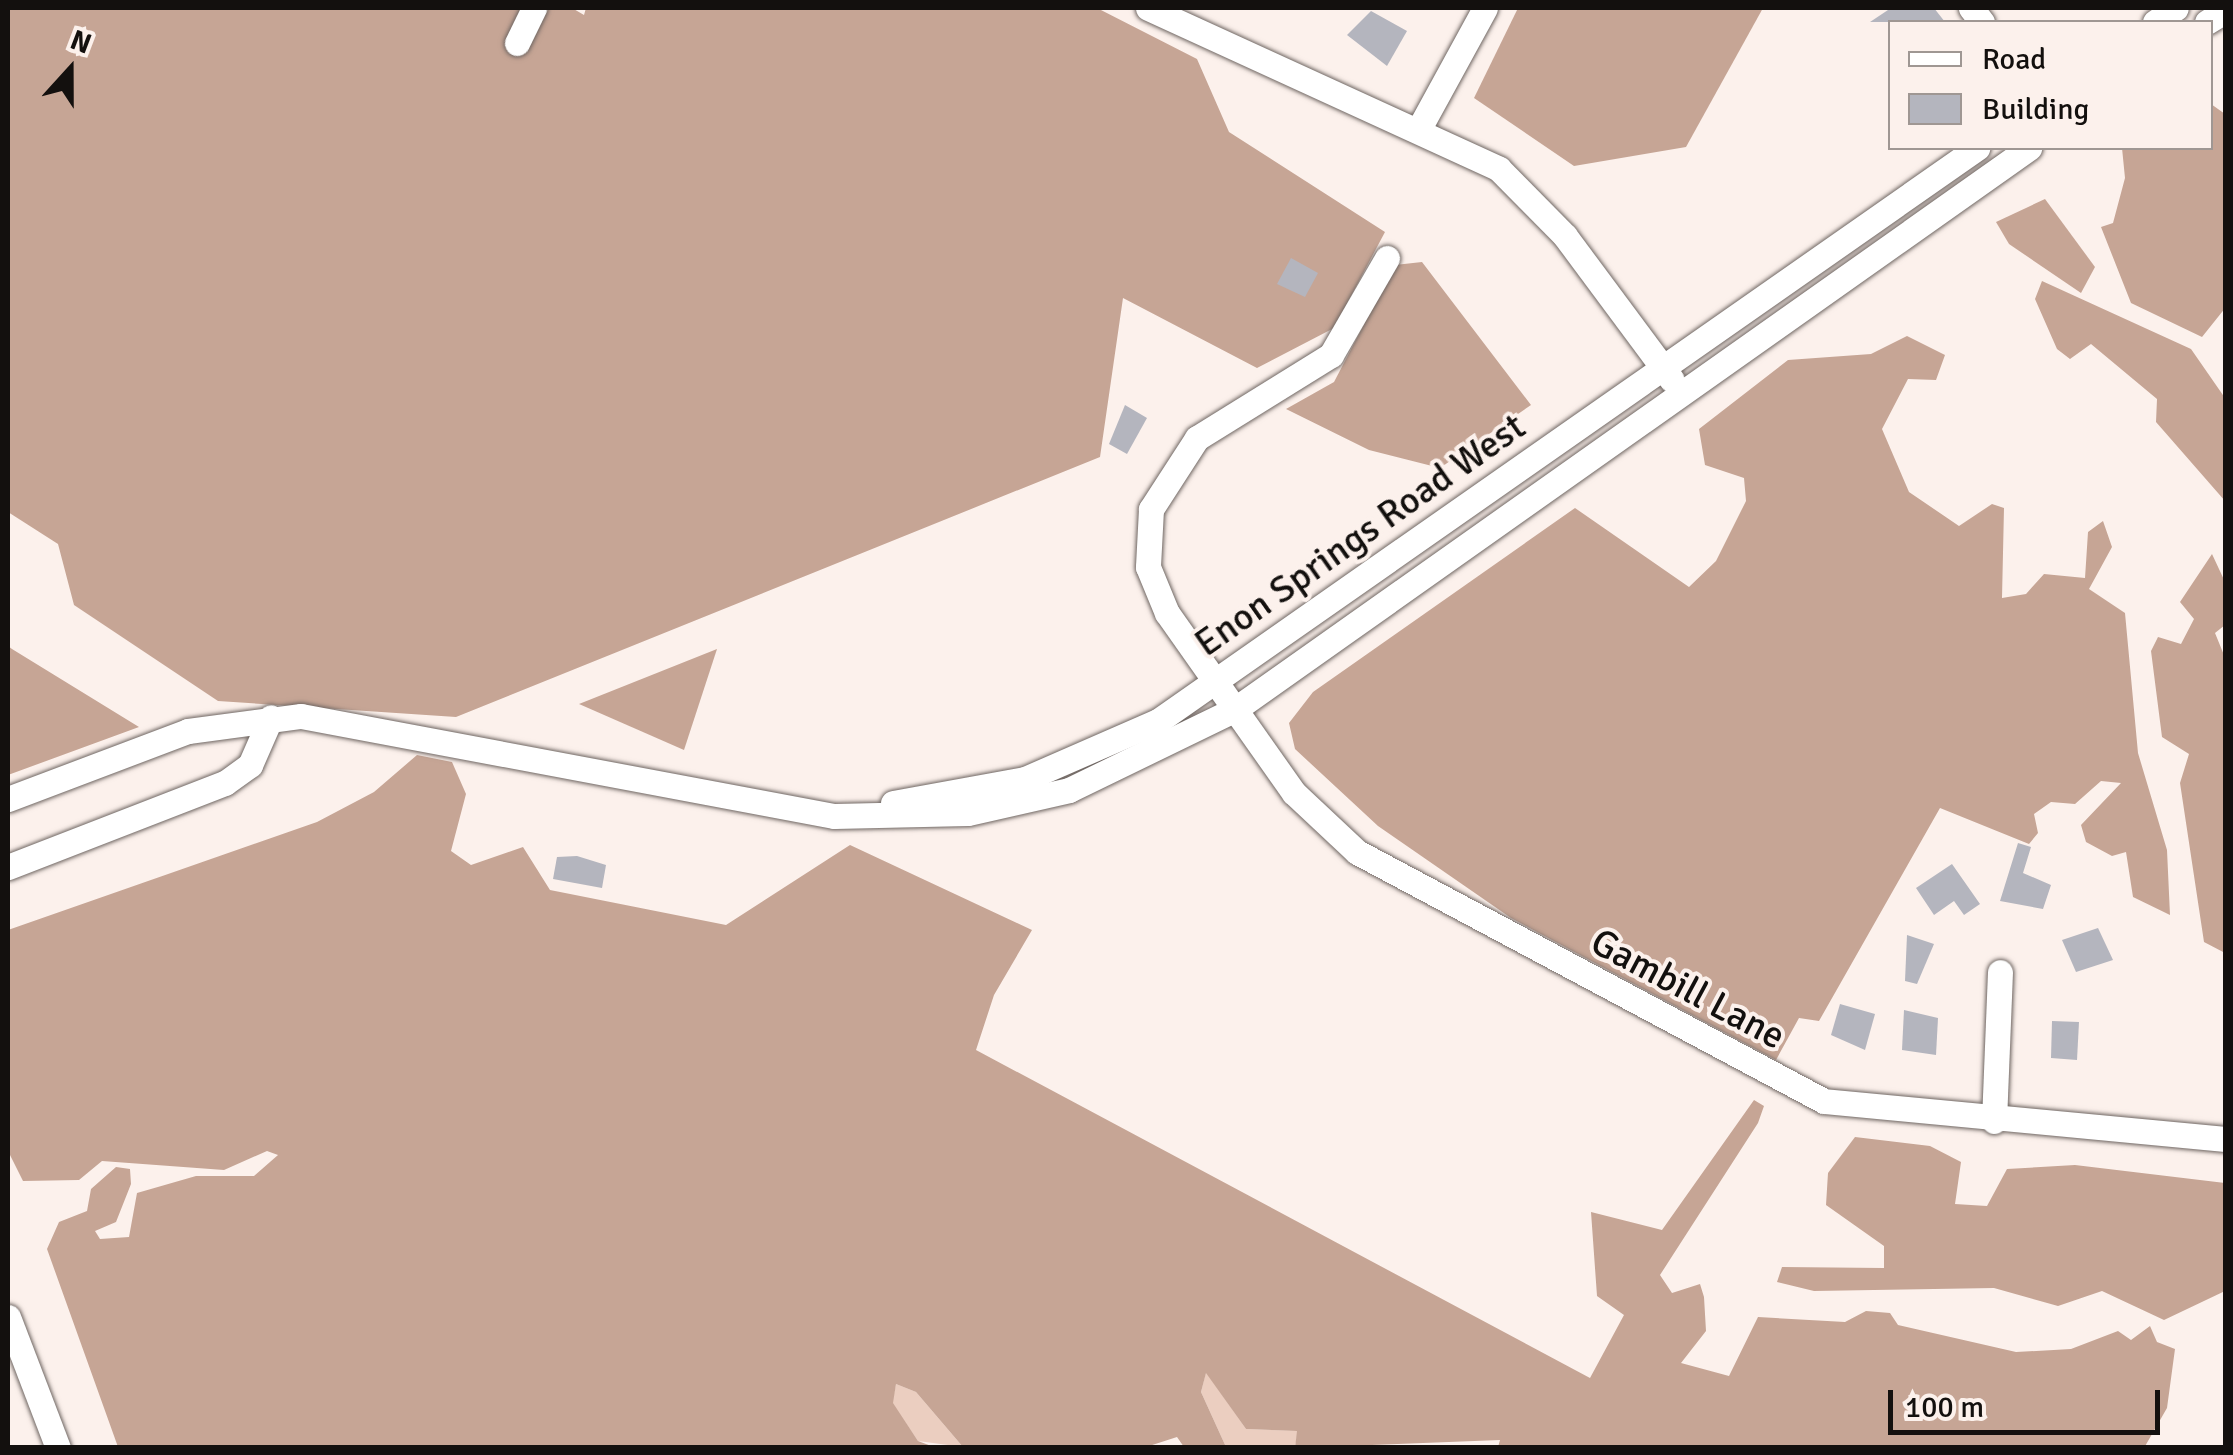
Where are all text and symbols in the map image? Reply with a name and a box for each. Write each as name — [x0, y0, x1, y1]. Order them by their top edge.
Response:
north arrow — [20, 20, 120, 120]
legend — [1888, 20, 2213, 150]
text: N — [66, 23, 96, 61]
text: Road — [1982, 41, 2046, 78]
text: Building — [1982, 91, 2089, 128]
street label: Enon Springs Road West — [1186, 404, 1534, 666]
street label: Gambill Lane — [1583, 919, 1793, 1059]
scale bar — [1893, 1370, 2166, 1432]
text: 100 m — [1905, 1389, 1984, 1426]

